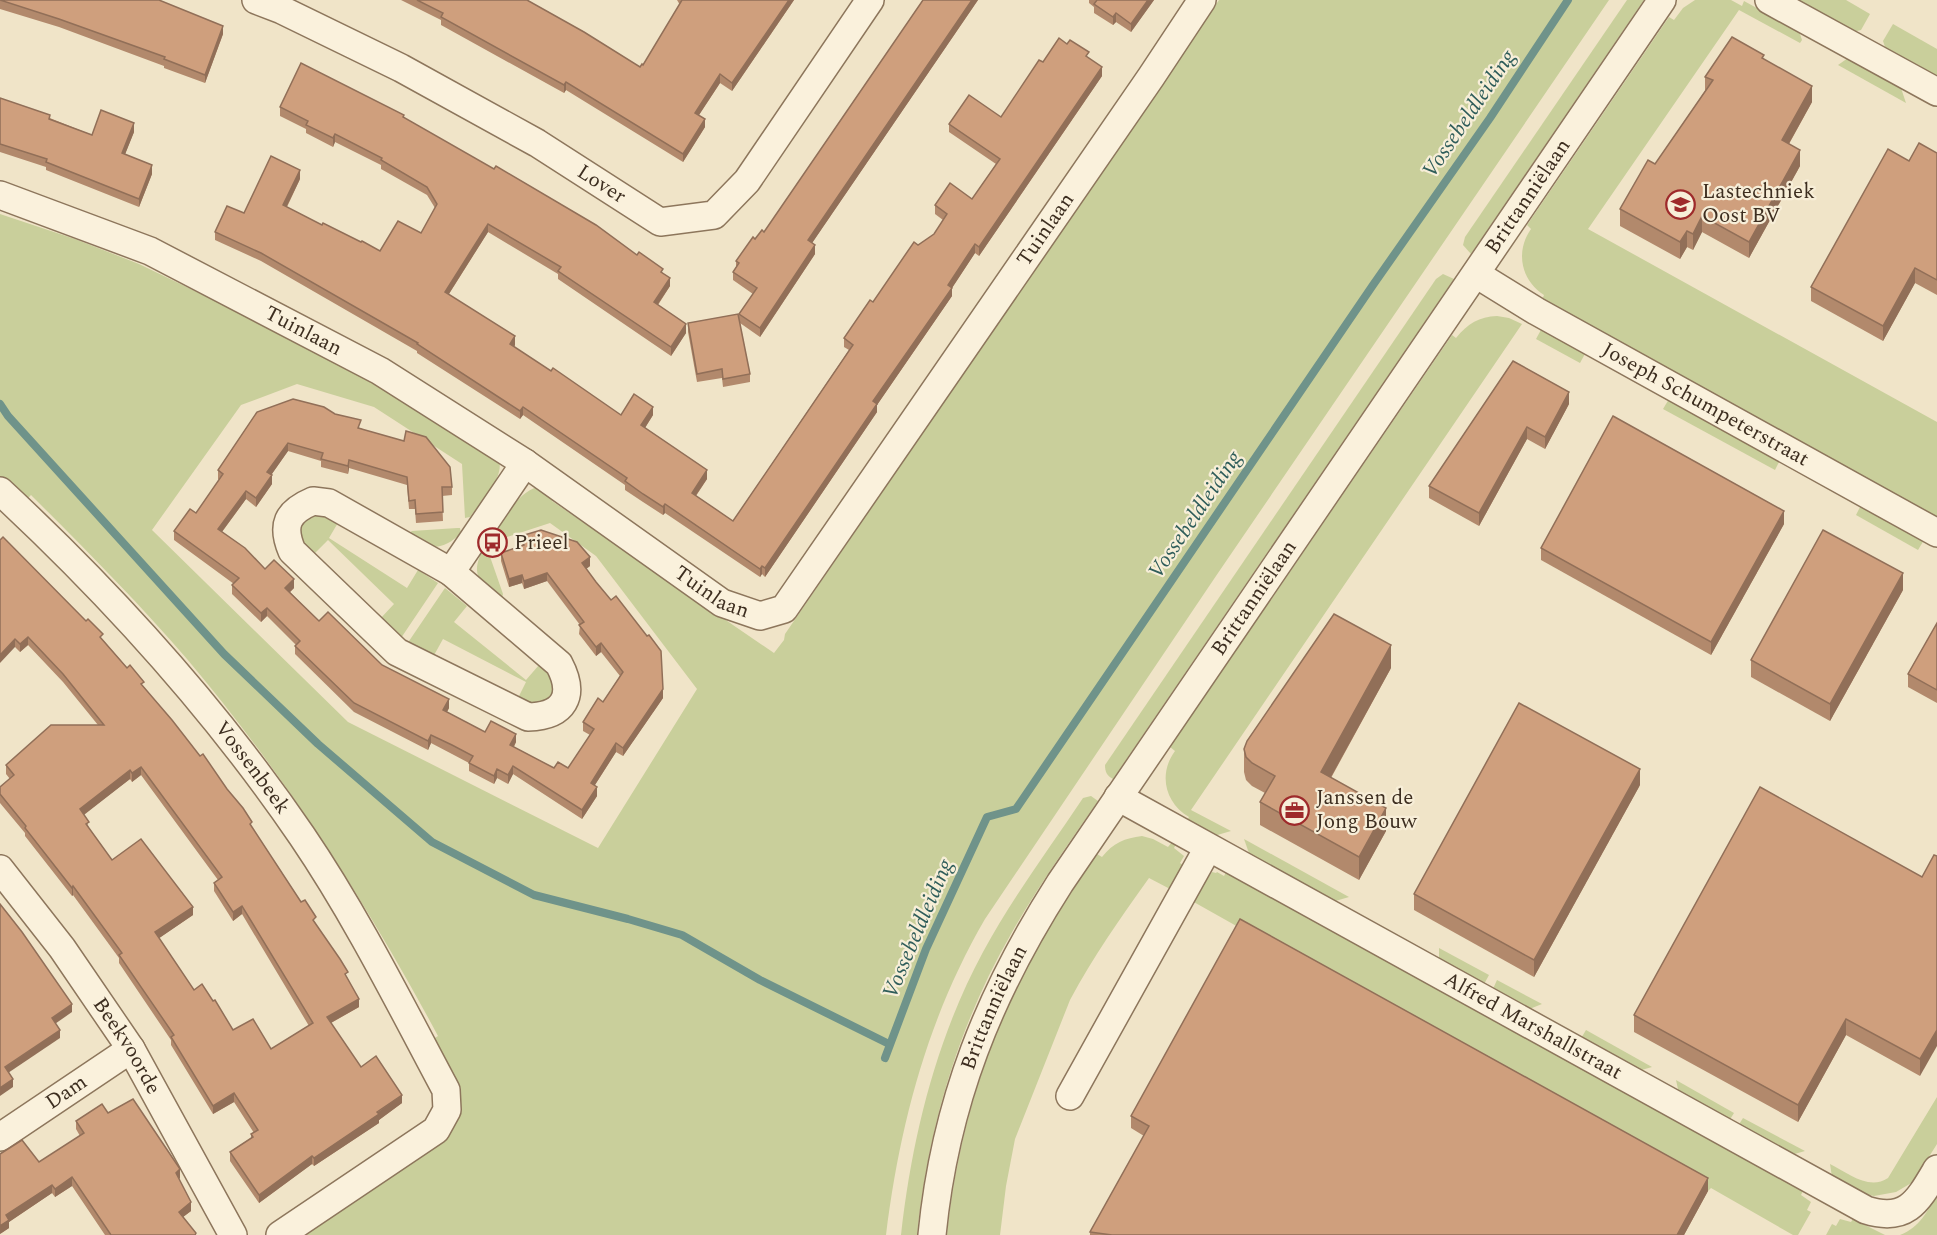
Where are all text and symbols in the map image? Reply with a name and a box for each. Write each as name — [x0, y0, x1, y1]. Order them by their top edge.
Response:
water label: Vossebeldleiding — [1414, 42, 1525, 185]
street label: Brittanniëlaan — [1477, 132, 1579, 261]
street label: Lover — [570, 156, 632, 212]
place label: Lastechniek Oost BV — [1702, 176, 1815, 232]
street label: Tuinlaan — [1009, 186, 1083, 273]
school or university icon: Lastechniek Oost BV — [1665, 188, 1697, 220]
street label: Tuinlaan — [259, 297, 348, 364]
street label: Joseph Schumpeterstraat — [1596, 334, 1815, 475]
water label: Vossebeldleiding — [1140, 443, 1251, 586]
bus stop icon: Prieel — [477, 527, 509, 559]
place label: Prieel — [514, 527, 569, 559]
street label: Brittanniëlaan — [1203, 534, 1305, 663]
street label: Tuinlaan — [667, 558, 754, 627]
street label: Vossenbeek — [206, 714, 298, 821]
place label: Janssen de Jong Bouw — [1316, 782, 1418, 838]
office icon: Janssen de Jong Bouw — [1279, 794, 1311, 826]
water label: Vossebeldleiding — [874, 853, 963, 1004]
street label: Brittanniëlaan — [953, 939, 1036, 1074]
street label: Alfred Marshallstraat — [1438, 964, 1628, 1088]
street label: Beekvoorde — [84, 991, 169, 1100]
street label: Dam — [39, 1067, 94, 1118]

